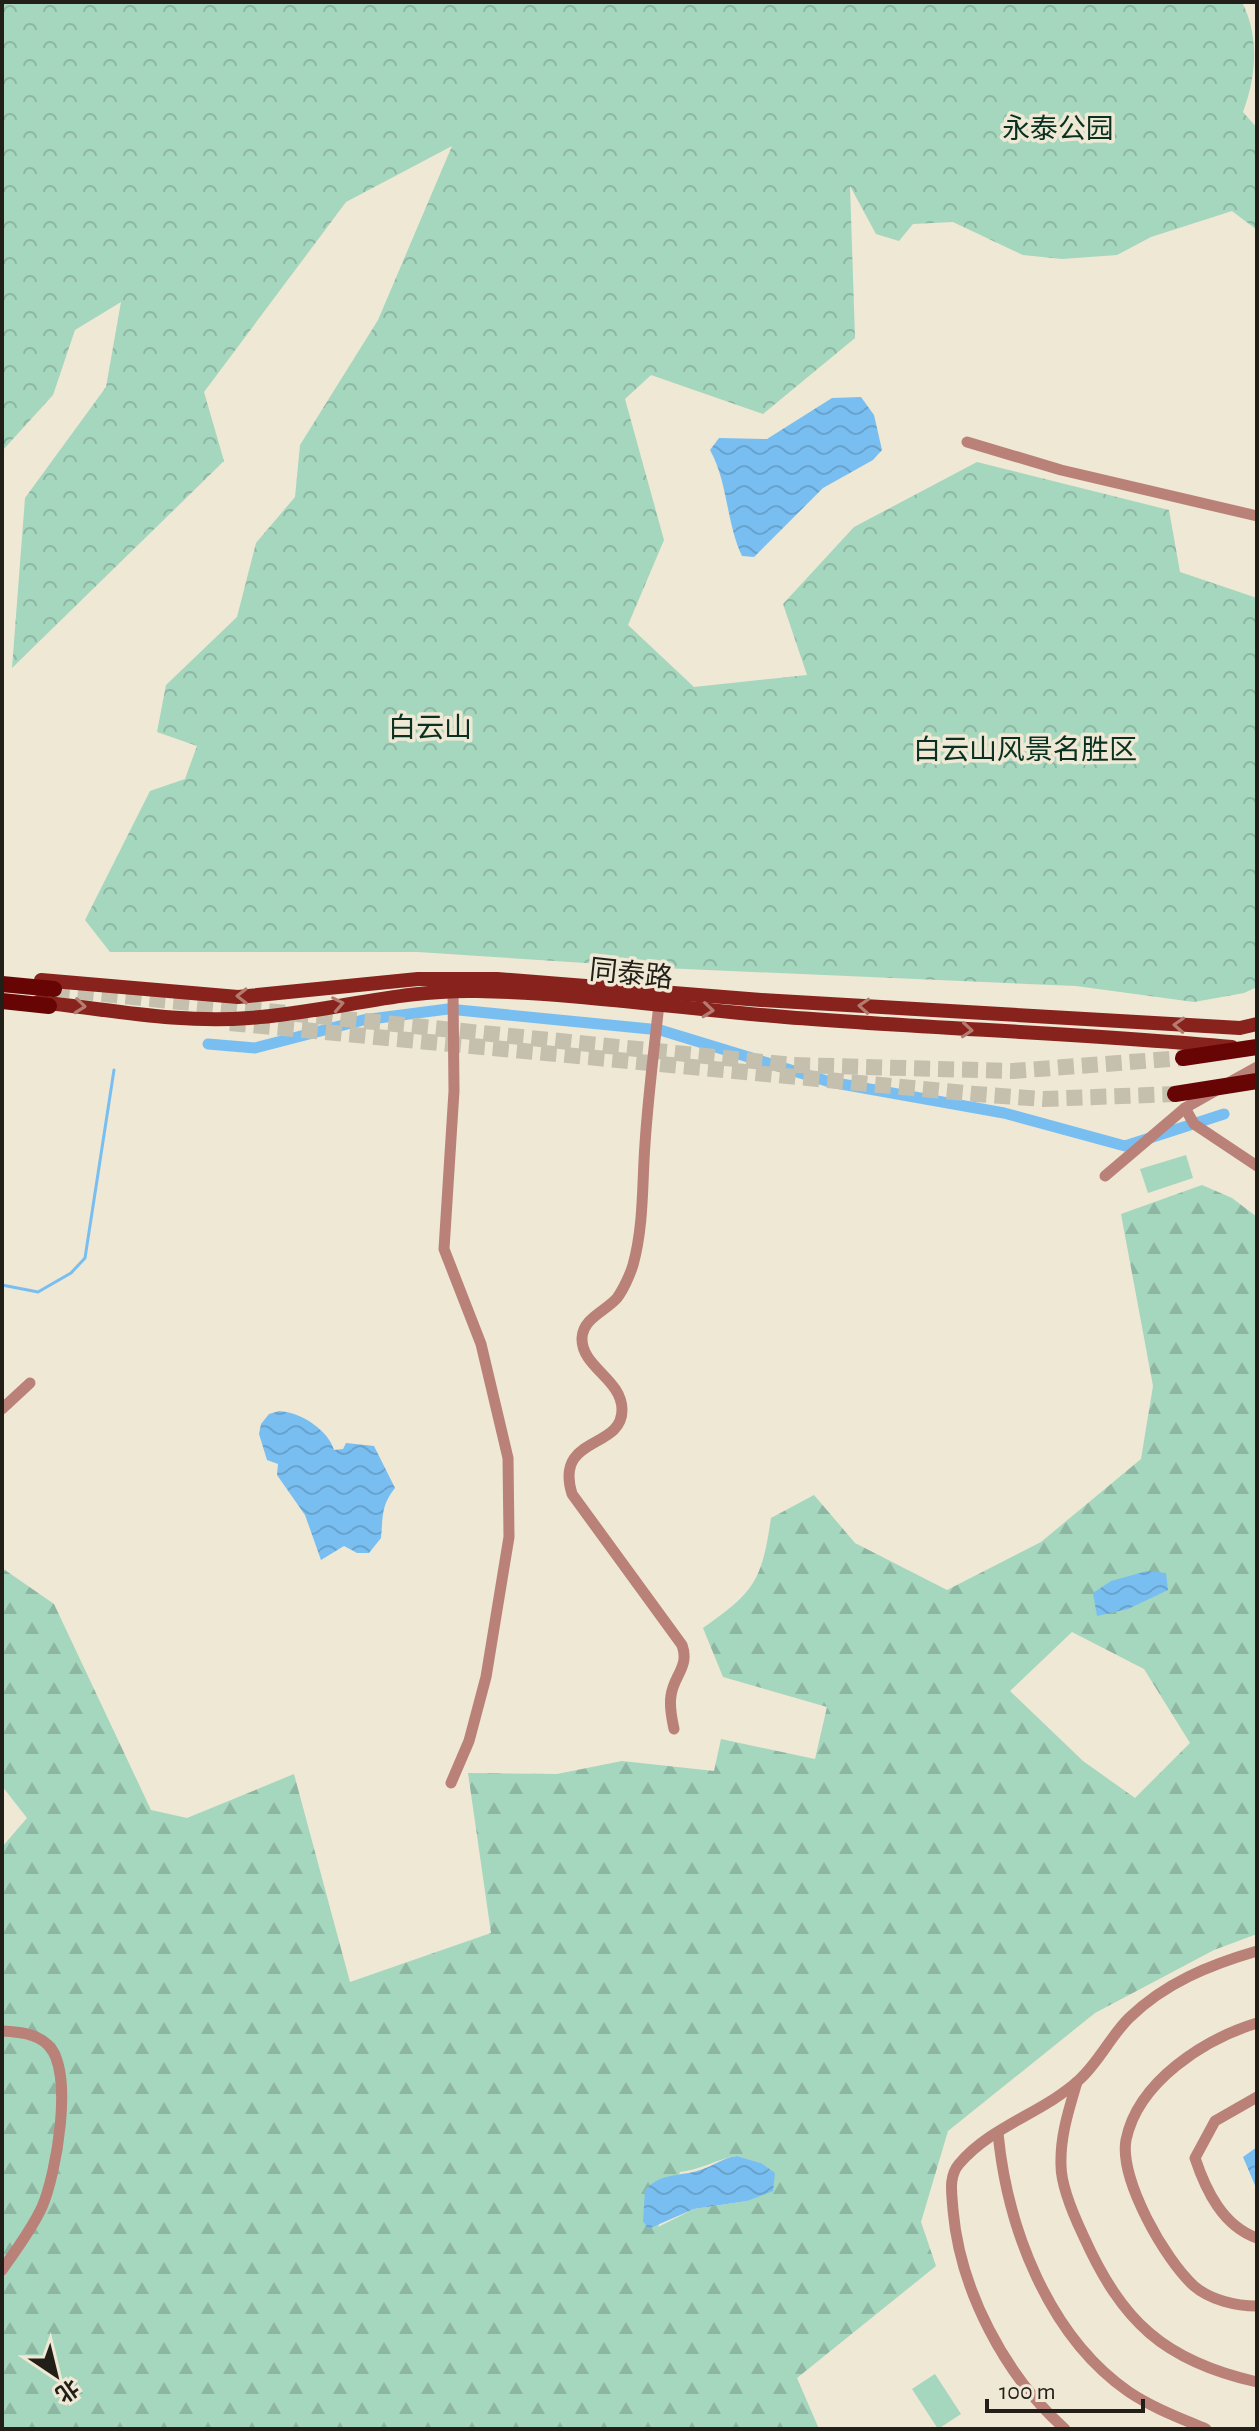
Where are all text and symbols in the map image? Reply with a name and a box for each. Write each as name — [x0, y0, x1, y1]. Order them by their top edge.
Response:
park label: 永泰公园 — [1002, 114, 1114, 144]
park label: 白云山 — [388, 713, 472, 743]
park label: 白云山风景名胜区 — [913, 735, 1137, 765]
street label: 同泰路 — [588, 955, 674, 993]
one-way arrow — [235, 987, 248, 1005]
one-way arrow — [331, 997, 345, 1014]
one-way arrow — [74, 998, 87, 1015]
one-way arrow — [857, 998, 870, 1015]
one-way arrow — [702, 1001, 715, 1018]
one-way arrow — [1172, 1016, 1185, 1033]
one-way arrow — [961, 1021, 974, 1038]
north arrow — [16, 2335, 96, 2415]
scale bar — [987, 2363, 1143, 2413]
text: 北 — [52, 2375, 83, 2407]
text: 100 m — [999, 2380, 1056, 2404]

